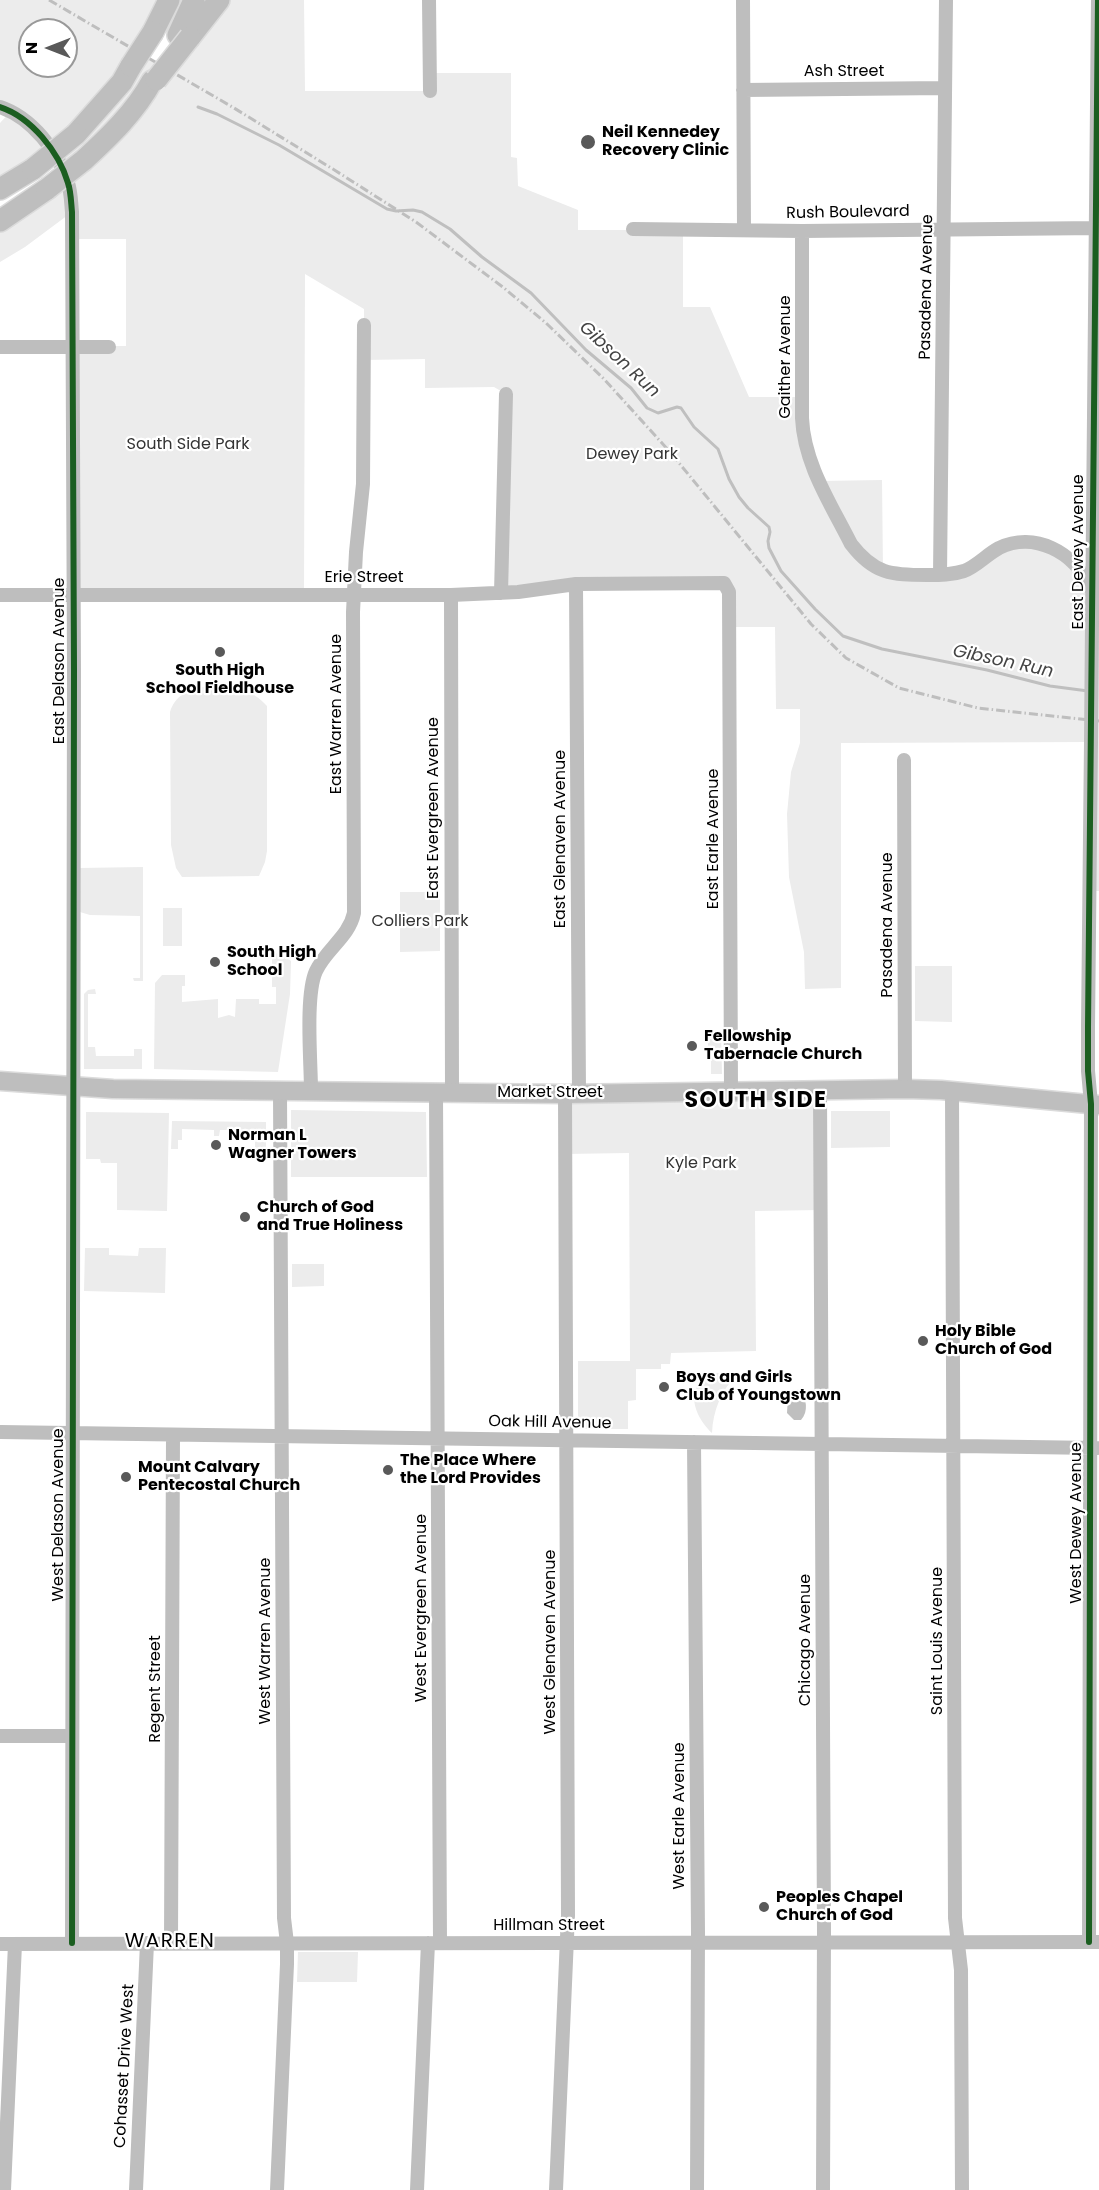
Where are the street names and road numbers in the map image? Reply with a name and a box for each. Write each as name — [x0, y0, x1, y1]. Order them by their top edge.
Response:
street label: Ash Street — [804, 62, 884, 82]
street label: Rush Boulevard — [786, 202, 910, 224]
street label: Pasadena Avenue — [916, 214, 938, 360]
street label: Gaither Avenue — [776, 295, 796, 419]
street label: East Dewey Avenue — [1069, 474, 1089, 630]
street label: Erie Street — [324, 568, 404, 588]
street label: East Delason Avenue — [50, 578, 70, 744]
street label: East Warren Avenue — [327, 634, 347, 794]
street label: East Evergreen Avenue — [424, 717, 444, 899]
street label: East Glenaven Avenue — [551, 750, 571, 928]
street label: East Earle Avenue — [704, 769, 724, 909]
street label: Pasadena Avenue — [878, 852, 898, 998]
street label: Market Street — [497, 1083, 603, 1103]
street label: Oak Hill Avenue — [488, 1412, 612, 1434]
street label: West Delason Avenue — [49, 1428, 69, 1602]
street label: West Dewey Avenue — [1067, 1442, 1087, 1604]
street label: West Evergreen Avenue — [412, 1514, 432, 1702]
street label: West Glenaven Avenue — [541, 1550, 561, 1734]
street label: West Warren Avenue — [256, 1558, 276, 1724]
street label: Saint Louis Avenue — [928, 1567, 948, 1715]
street label: Chicago Avenue — [796, 1574, 816, 1706]
street label: Regent Street — [146, 1635, 166, 1743]
street label: West Earle Avenue — [670, 1742, 690, 1890]
street label: Hillman Street — [493, 1916, 605, 1936]
street label: Cohasset Drive West — [111, 1983, 139, 2149]

